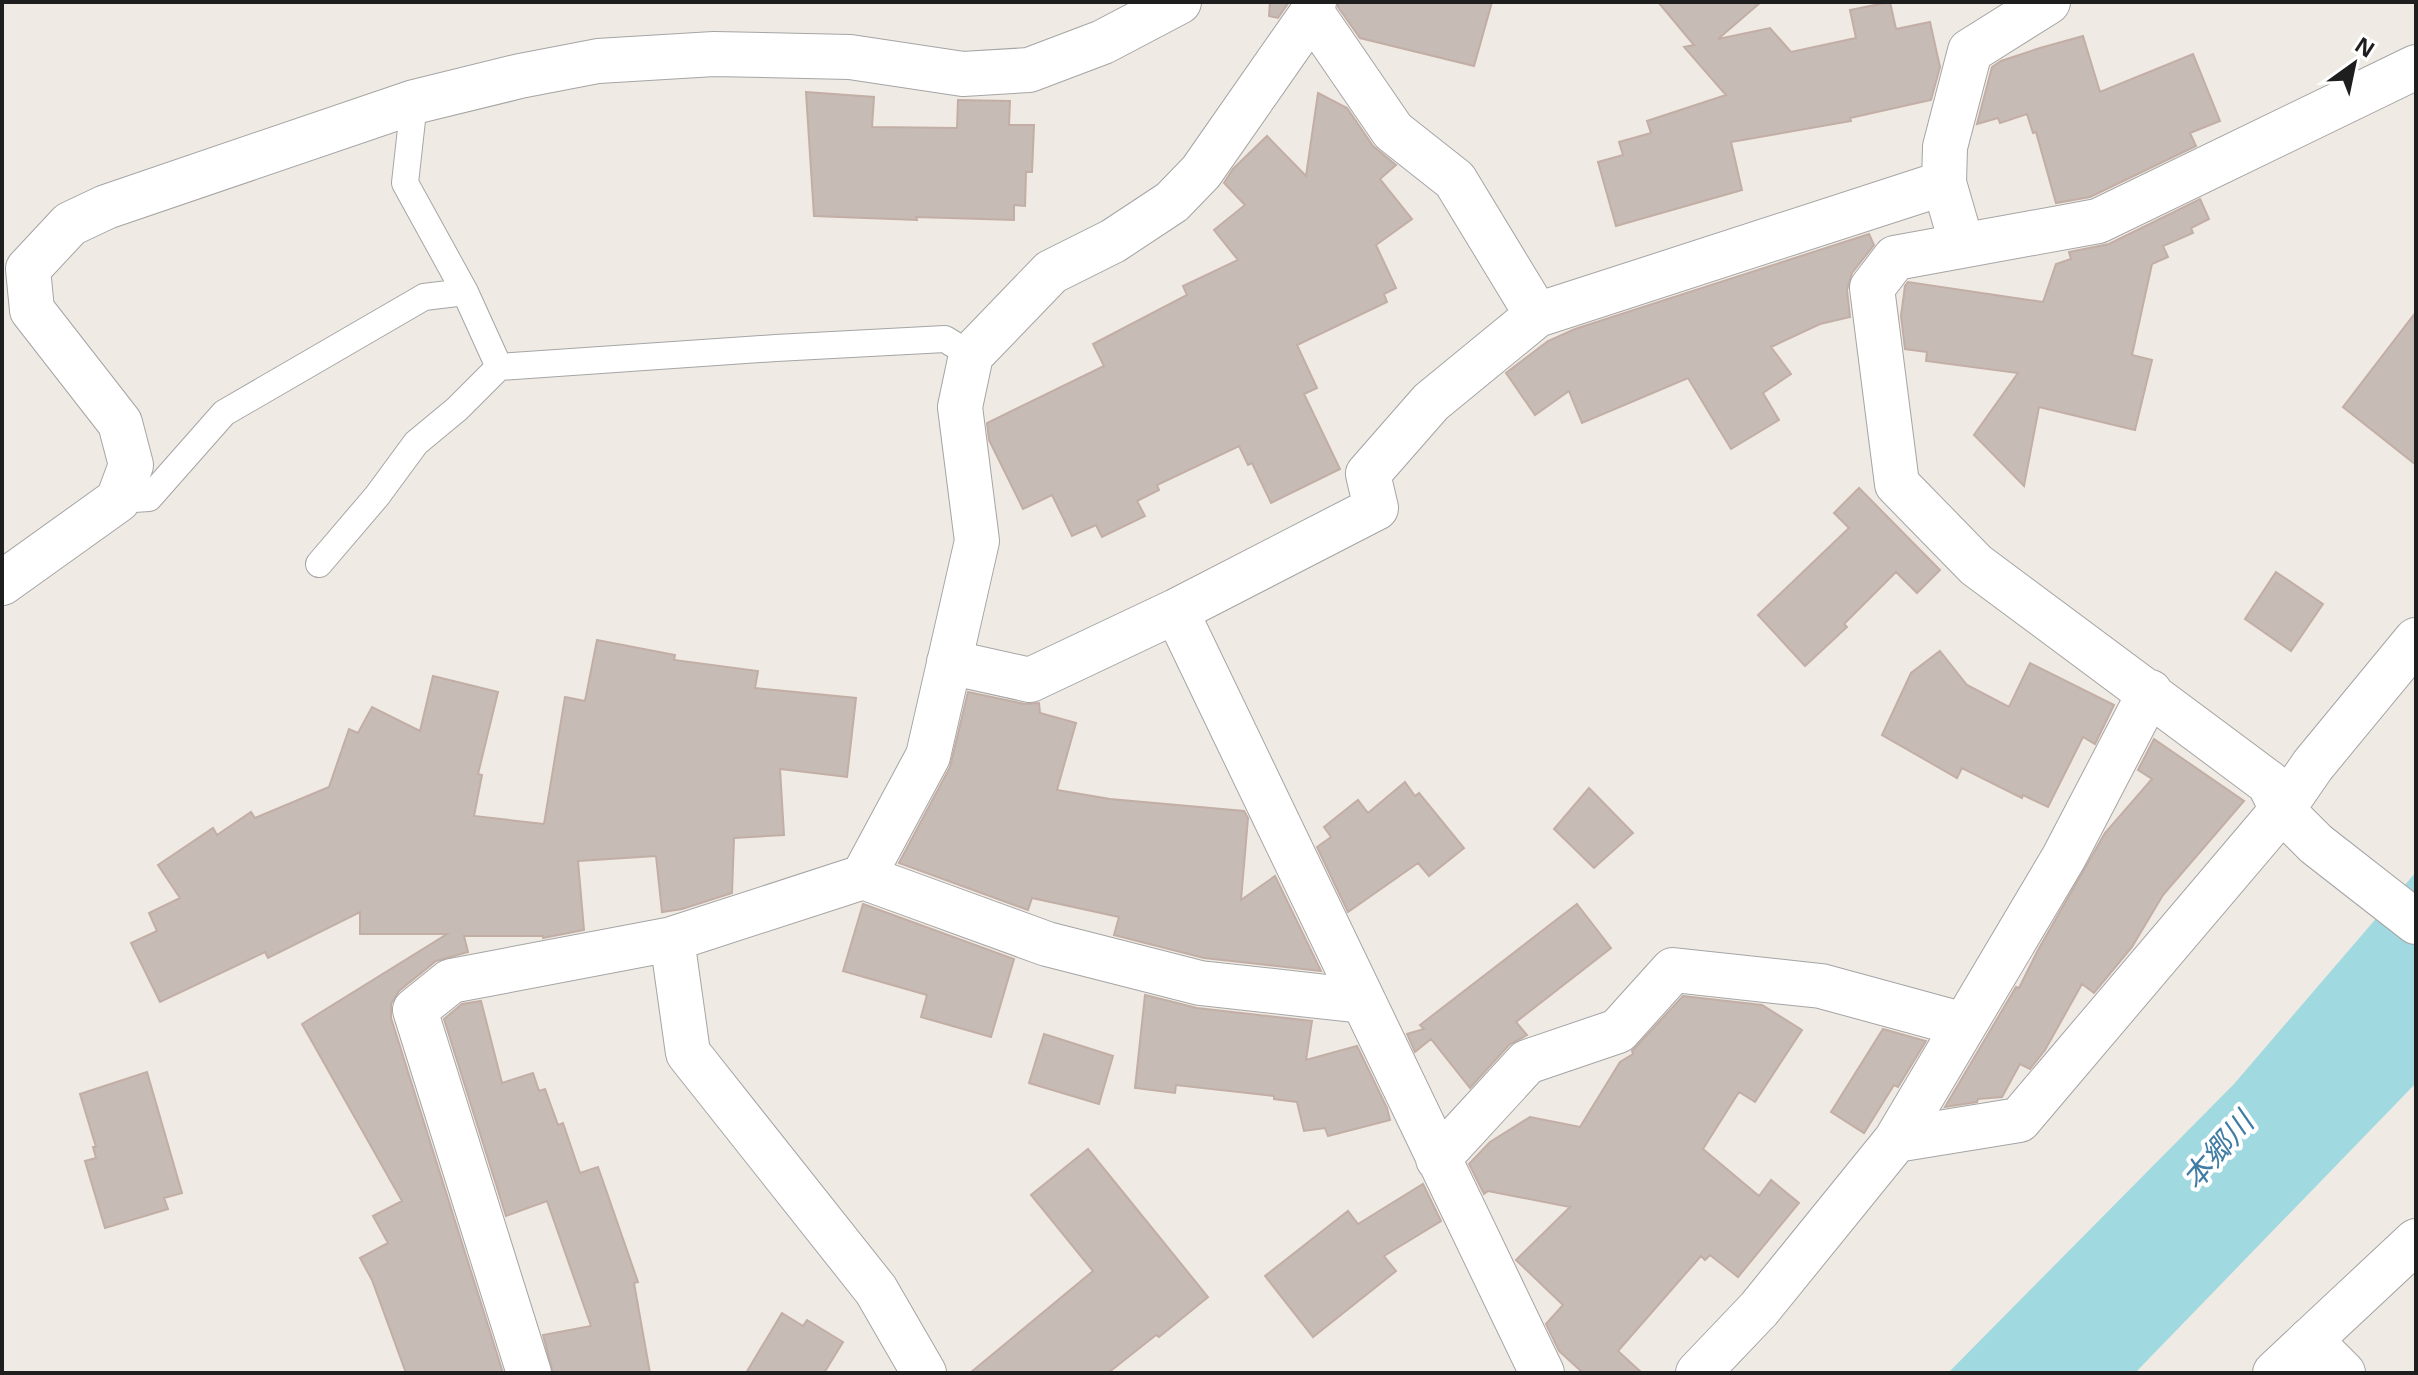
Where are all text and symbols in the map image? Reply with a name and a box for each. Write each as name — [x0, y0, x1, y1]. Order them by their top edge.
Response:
north arrow — [2314, 24, 2394, 104]
text: N — [2350, 29, 2381, 64]
water label: 本郷川 — [2172, 1100, 2264, 1197]

